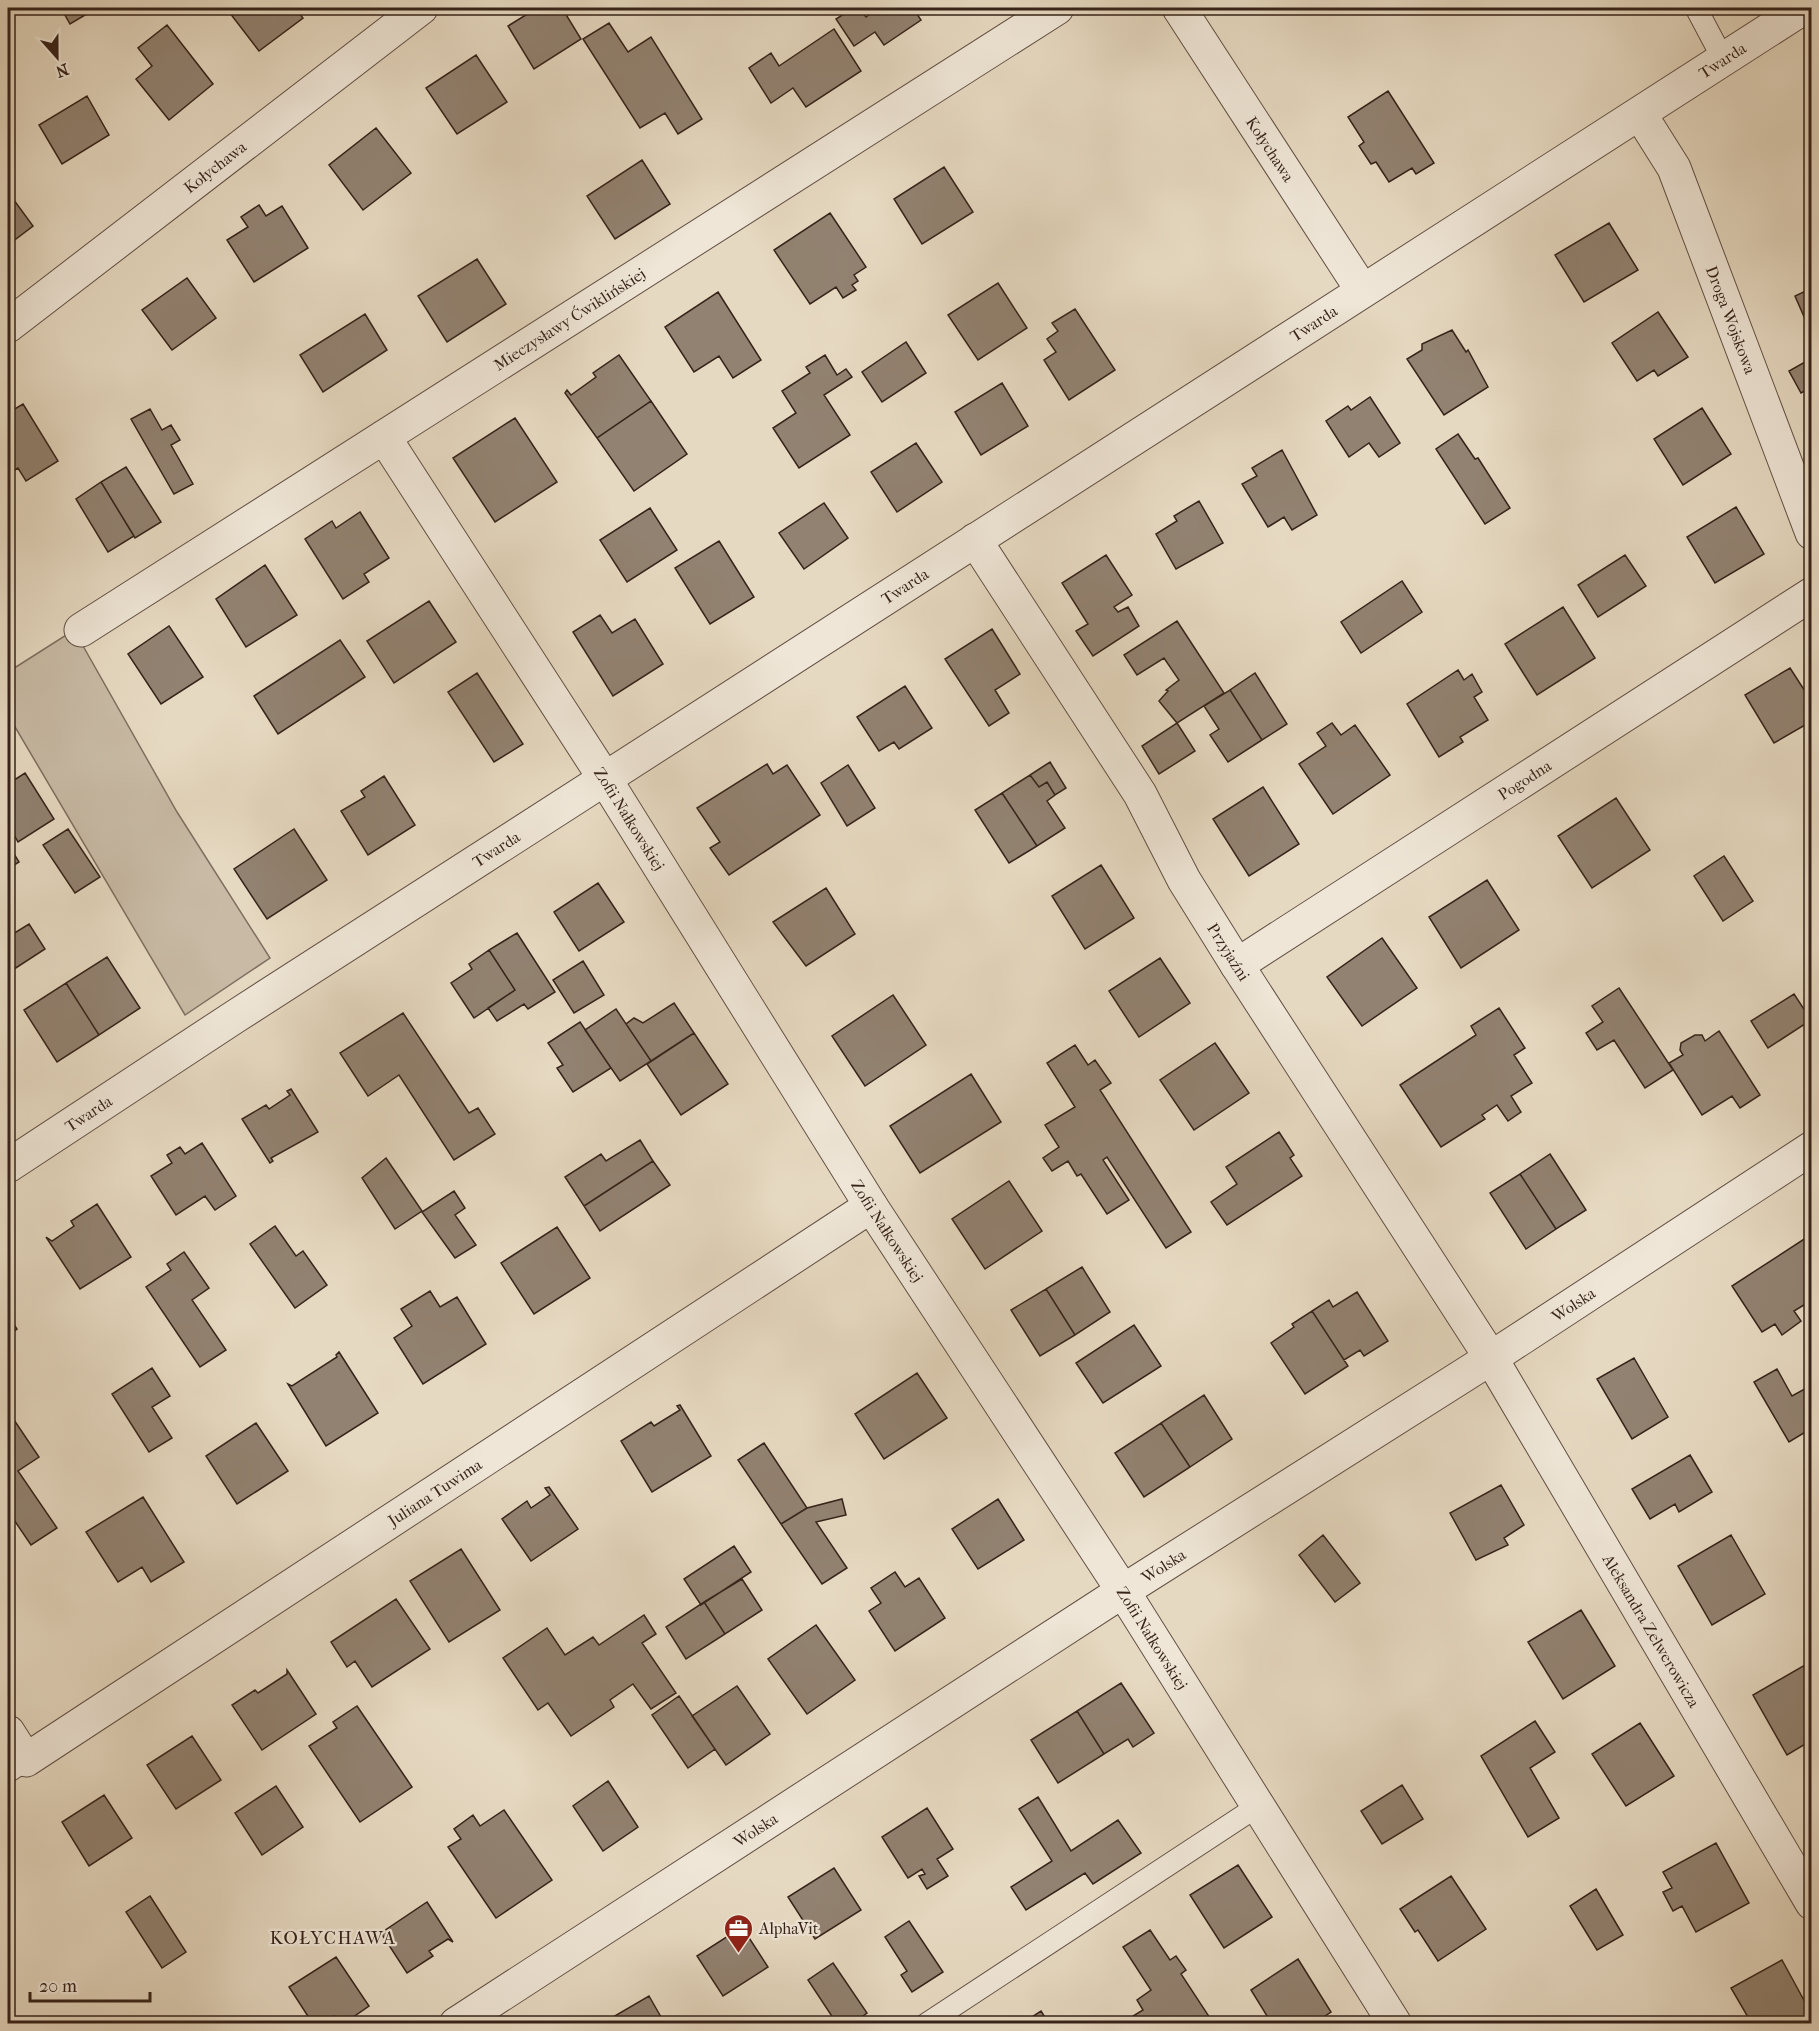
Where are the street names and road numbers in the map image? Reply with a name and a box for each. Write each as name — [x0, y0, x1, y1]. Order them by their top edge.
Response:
street label: Twarda — [1695, 38, 1750, 83]
street label: Kołychawa — [1242, 113, 1298, 186]
street label: Kołychawa — [180, 137, 251, 197]
street label: Droga Wojskowa — [1702, 263, 1760, 377]
street label: Mieczysławy Ćwiklińskiej — [490, 264, 649, 375]
street label: Twarda — [1287, 301, 1341, 345]
street label: Twarda — [878, 564, 933, 608]
street label: Pogodna — [1495, 756, 1555, 804]
street label: Zofii Nałkowskiej — [590, 764, 669, 874]
street label: Twarda — [469, 827, 524, 871]
street label: Przyjaźni — [1203, 920, 1254, 985]
street label: Twarda — [61, 1091, 116, 1136]
street label: Zofii Nałkowskiej — [847, 1176, 927, 1286]
street label: Wolska — [1547, 1283, 1599, 1326]
street label: Juliana Tuwima — [383, 1455, 486, 1531]
street label: Wolska — [1137, 1545, 1190, 1587]
street label: Aleksandra Zelwerowicza — [1598, 1550, 1704, 1711]
street label: Zofii Nałkowskiej — [1113, 1583, 1192, 1693]
street label: Wolska — [729, 1809, 782, 1852]

